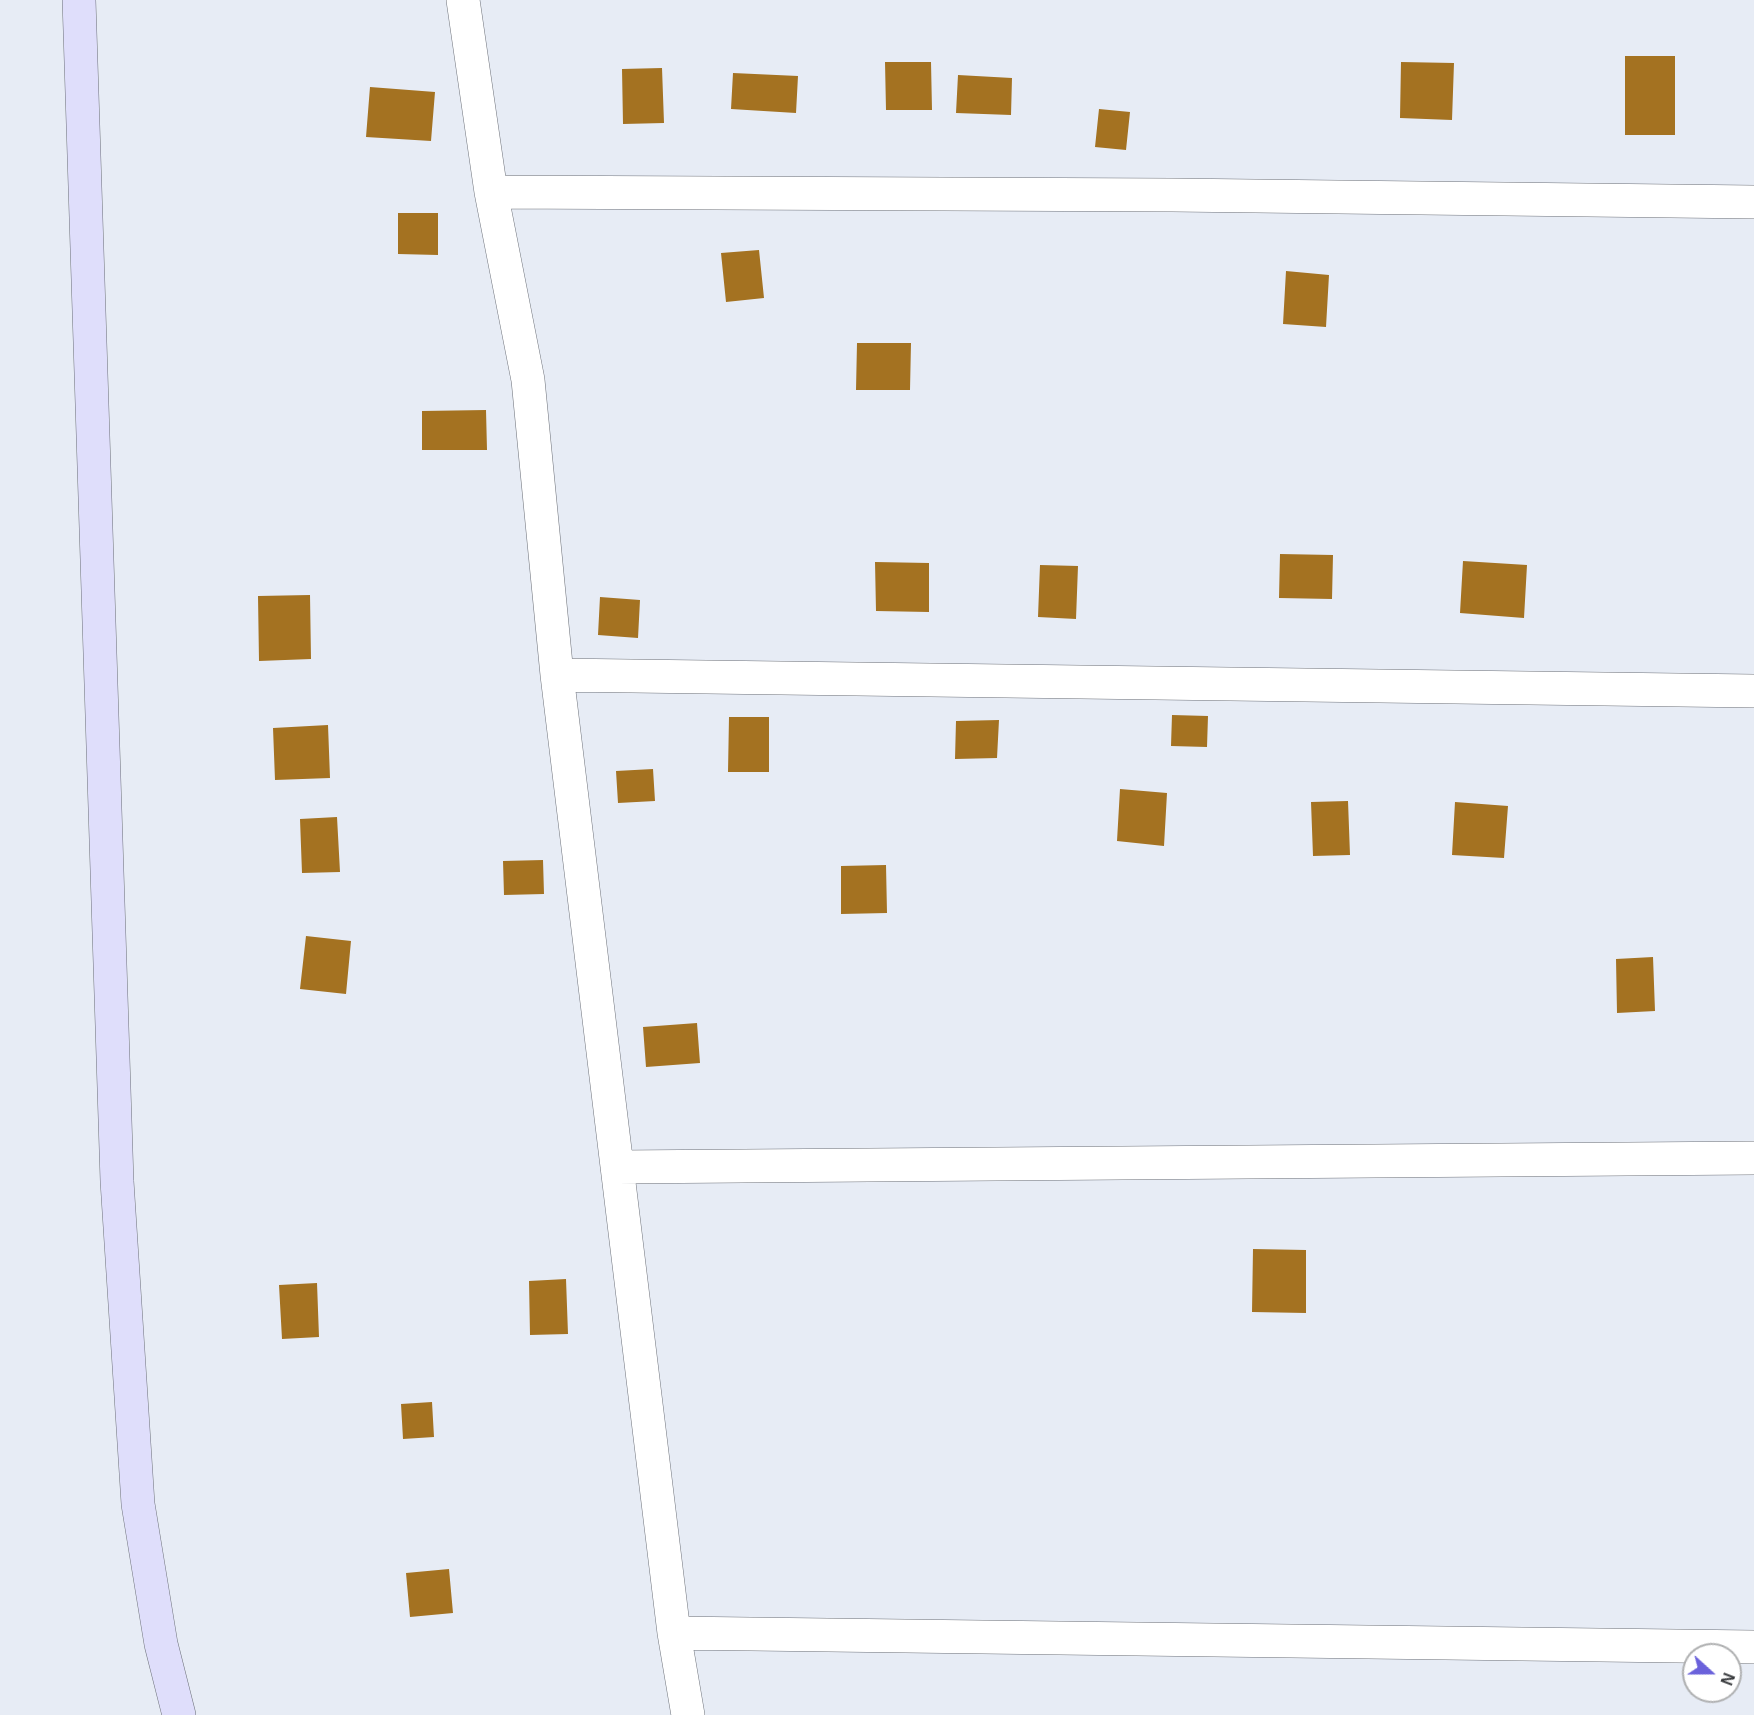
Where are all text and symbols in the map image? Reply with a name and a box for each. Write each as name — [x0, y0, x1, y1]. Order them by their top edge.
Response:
north arrow — [1682, 1643, 1742, 1703]
text: N — [1717, 1670, 1737, 1687]

